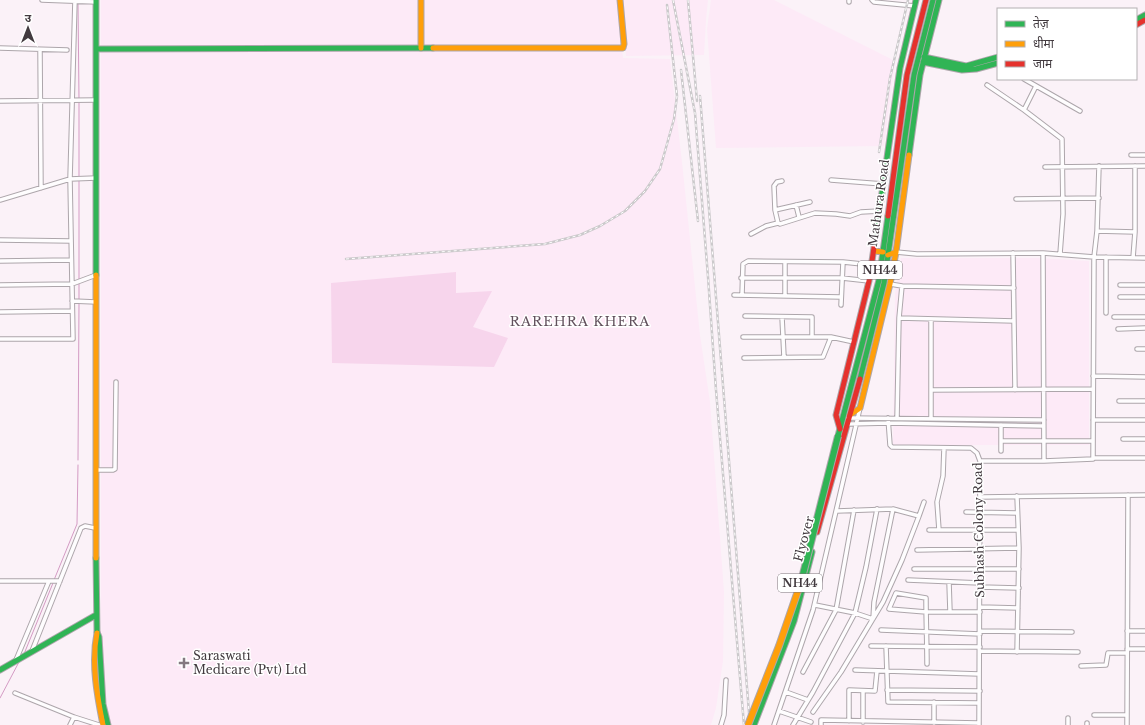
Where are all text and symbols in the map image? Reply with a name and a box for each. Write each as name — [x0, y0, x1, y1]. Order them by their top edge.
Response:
north arrow — [8, 8, 48, 48]
legend — [997, 8, 1137, 80]
text: उ — [25, 11, 32, 25]
text: तेज़ — [1033, 16, 1050, 31]
text: धीमा — [1033, 36, 1055, 51]
text: जाम — [1033, 56, 1053, 71]
street label: Mathura Road — [865, 158, 892, 248]
road number: NH44 — [858, 261, 902, 279]
district label: RAREHRA KHERA — [510, 313, 650, 330]
street label: Subhash Colony Road — [970, 462, 987, 598]
street label: Flyover — [790, 514, 817, 563]
road number: NH44 — [778, 574, 822, 592]
place label: Saraswati Medicare (Pvt) Ltd — [193, 648, 307, 677]
marker: Saraswati Medicare (Pvt) Ltd — [178, 657, 190, 669]

